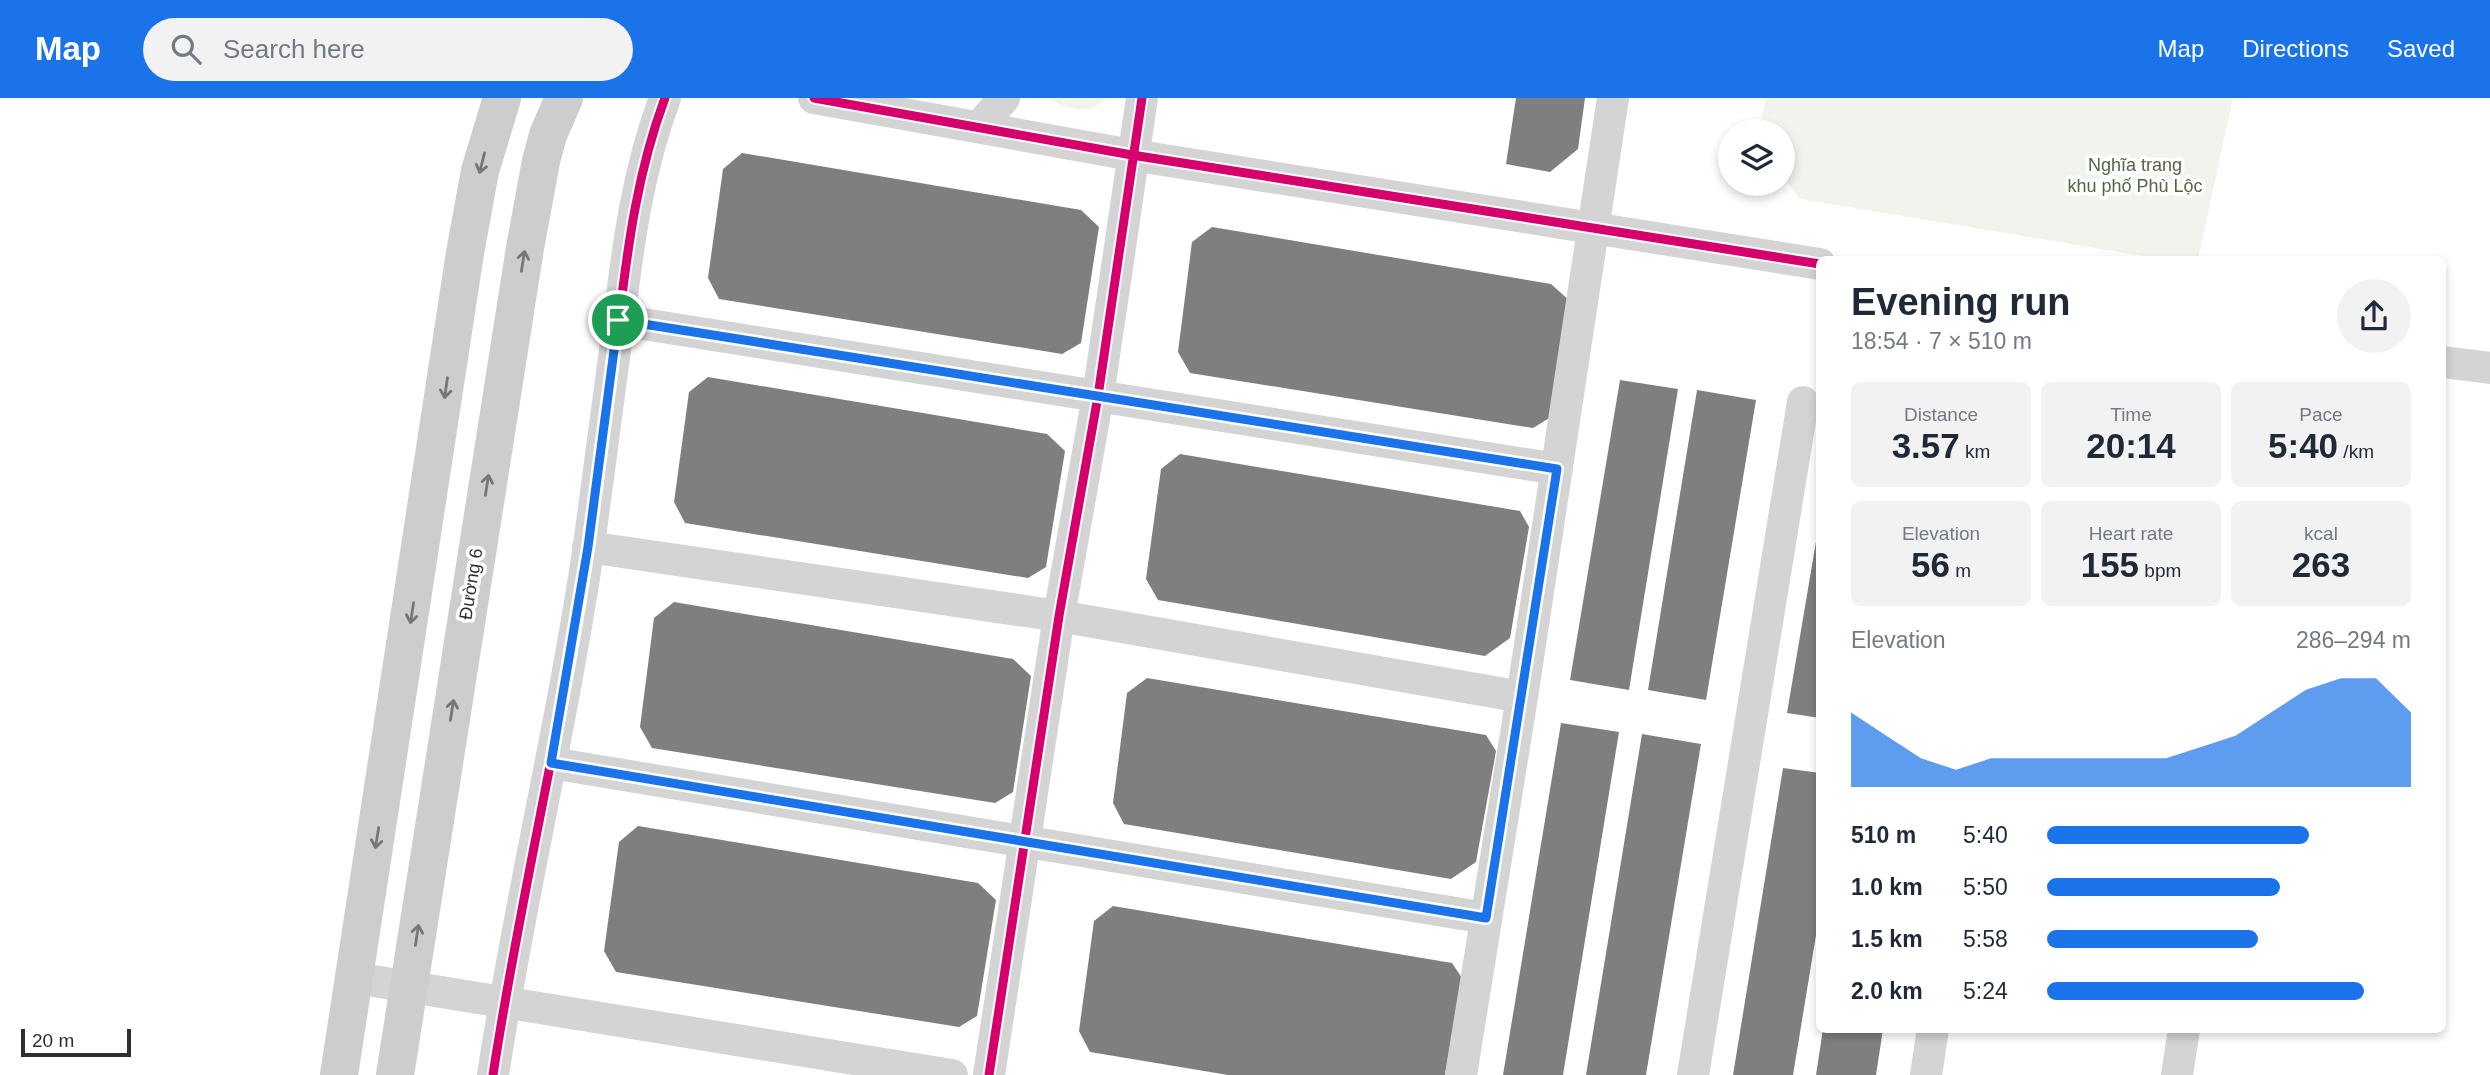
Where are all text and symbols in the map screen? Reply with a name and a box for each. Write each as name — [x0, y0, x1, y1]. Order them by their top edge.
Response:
search box — [143, 18, 633, 81]
text: Map — [35, 30, 101, 67]
icon: search — [167, 30, 205, 68]
text: Search here — [223, 34, 365, 64]
text: Map — [2158, 35, 2204, 62]
text: Directions — [2242, 35, 2349, 62]
text: Saved — [2387, 35, 2455, 62]
map controls — [1718, 119, 1795, 196]
button: layers — [1718, 119, 1795, 196]
one-way arrow — [475, 151, 488, 174]
park label: Nghĩa trang khu phố Phù Lộc — [2067, 155, 2203, 196]
one-way arrow — [517, 250, 530, 273]
button: share — [2337, 279, 2411, 353]
text: Evening run — [1851, 281, 2071, 323]
pin — [588, 290, 648, 350]
icon: arrive — [599, 301, 637, 339]
text: 18:54 · 7 × 510 m — [1851, 328, 2032, 354]
one-way arrow — [439, 376, 452, 399]
text: Distance — [1904, 404, 1978, 425]
text: Time — [2110, 404, 2152, 425]
text: Pace — [2299, 404, 2343, 425]
text: 3.57 — [1892, 426, 1960, 465]
text: 20:14 — [2086, 426, 2176, 465]
text: 5:40 — [2268, 426, 2338, 465]
text: km — [1960, 441, 1990, 462]
text: /km — [2338, 441, 2374, 462]
one-way arrow — [480, 474, 493, 497]
text: Elevation — [1902, 523, 1980, 544]
text: Heart rate — [2089, 523, 2173, 544]
text: kcal — [2304, 523, 2338, 544]
text: 56 — [1911, 545, 1950, 584]
text: 155 — [2081, 545, 2139, 584]
text: 263 — [2292, 545, 2350, 584]
street label: Đường 6 — [456, 547, 486, 621]
text: m — [1950, 560, 1971, 581]
text: bpm — [2139, 560, 2181, 581]
one-way arrow — [405, 601, 418, 624]
text: Elevation — [1851, 627, 1946, 653]
text: 286–294 m — [2296, 627, 2411, 653]
one-way arrow — [446, 699, 459, 722]
text: 510 m — [1851, 822, 1916, 848]
text: 5:40 — [1963, 822, 2008, 848]
one-way arrow — [370, 826, 383, 848]
text: 1.0 km — [1851, 874, 1923, 900]
text: 5:50 — [1963, 874, 2008, 900]
one-way arrow — [411, 924, 424, 947]
text: 1.5 km — [1851, 926, 1923, 952]
text: 5:58 — [1963, 926, 2008, 952]
text: 2.0 km — [1851, 978, 1923, 1004]
text: 5:24 — [1963, 978, 2008, 1004]
scale bar — [21, 1026, 131, 1058]
text: 20 m — [32, 1030, 74, 1051]

